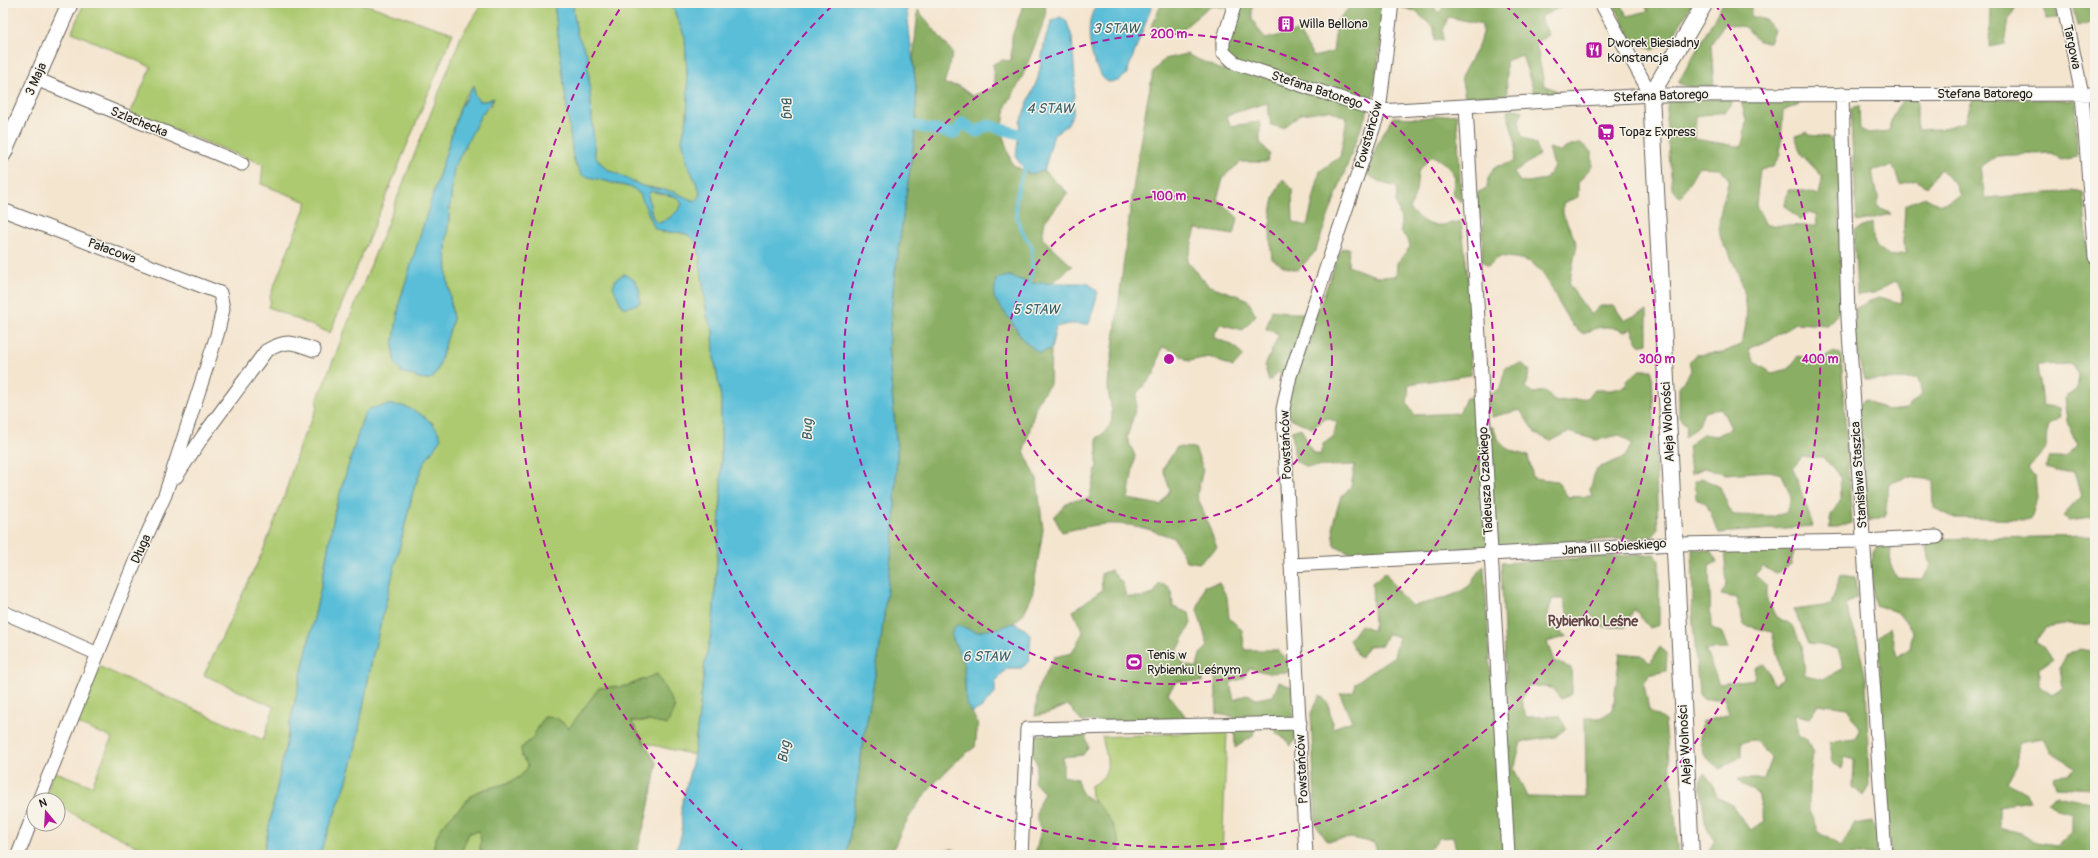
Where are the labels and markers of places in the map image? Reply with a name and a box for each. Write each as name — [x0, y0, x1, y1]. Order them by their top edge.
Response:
building icon: Willa Bellona — [1276, 14, 1296, 34]
place label: Willa Bellona — [1299, 16, 1368, 32]
place label: Dworek Biesiadny Konstancja — [1607, 35, 1700, 66]
restaurant icon: Dworek Biesiadny Konstancja — [1584, 40, 1604, 60]
supermarket icon: Topaz Express — [1596, 122, 1616, 142]
place label: Topaz Express — [1619, 124, 1696, 140]
centre of rings — [1162, 352, 1176, 366]
place label: Tenis w Rybienku Leśnym — [1147, 647, 1241, 678]
sports icon: Tenis w Rybienku Leśnym — [1124, 652, 1144, 672]

